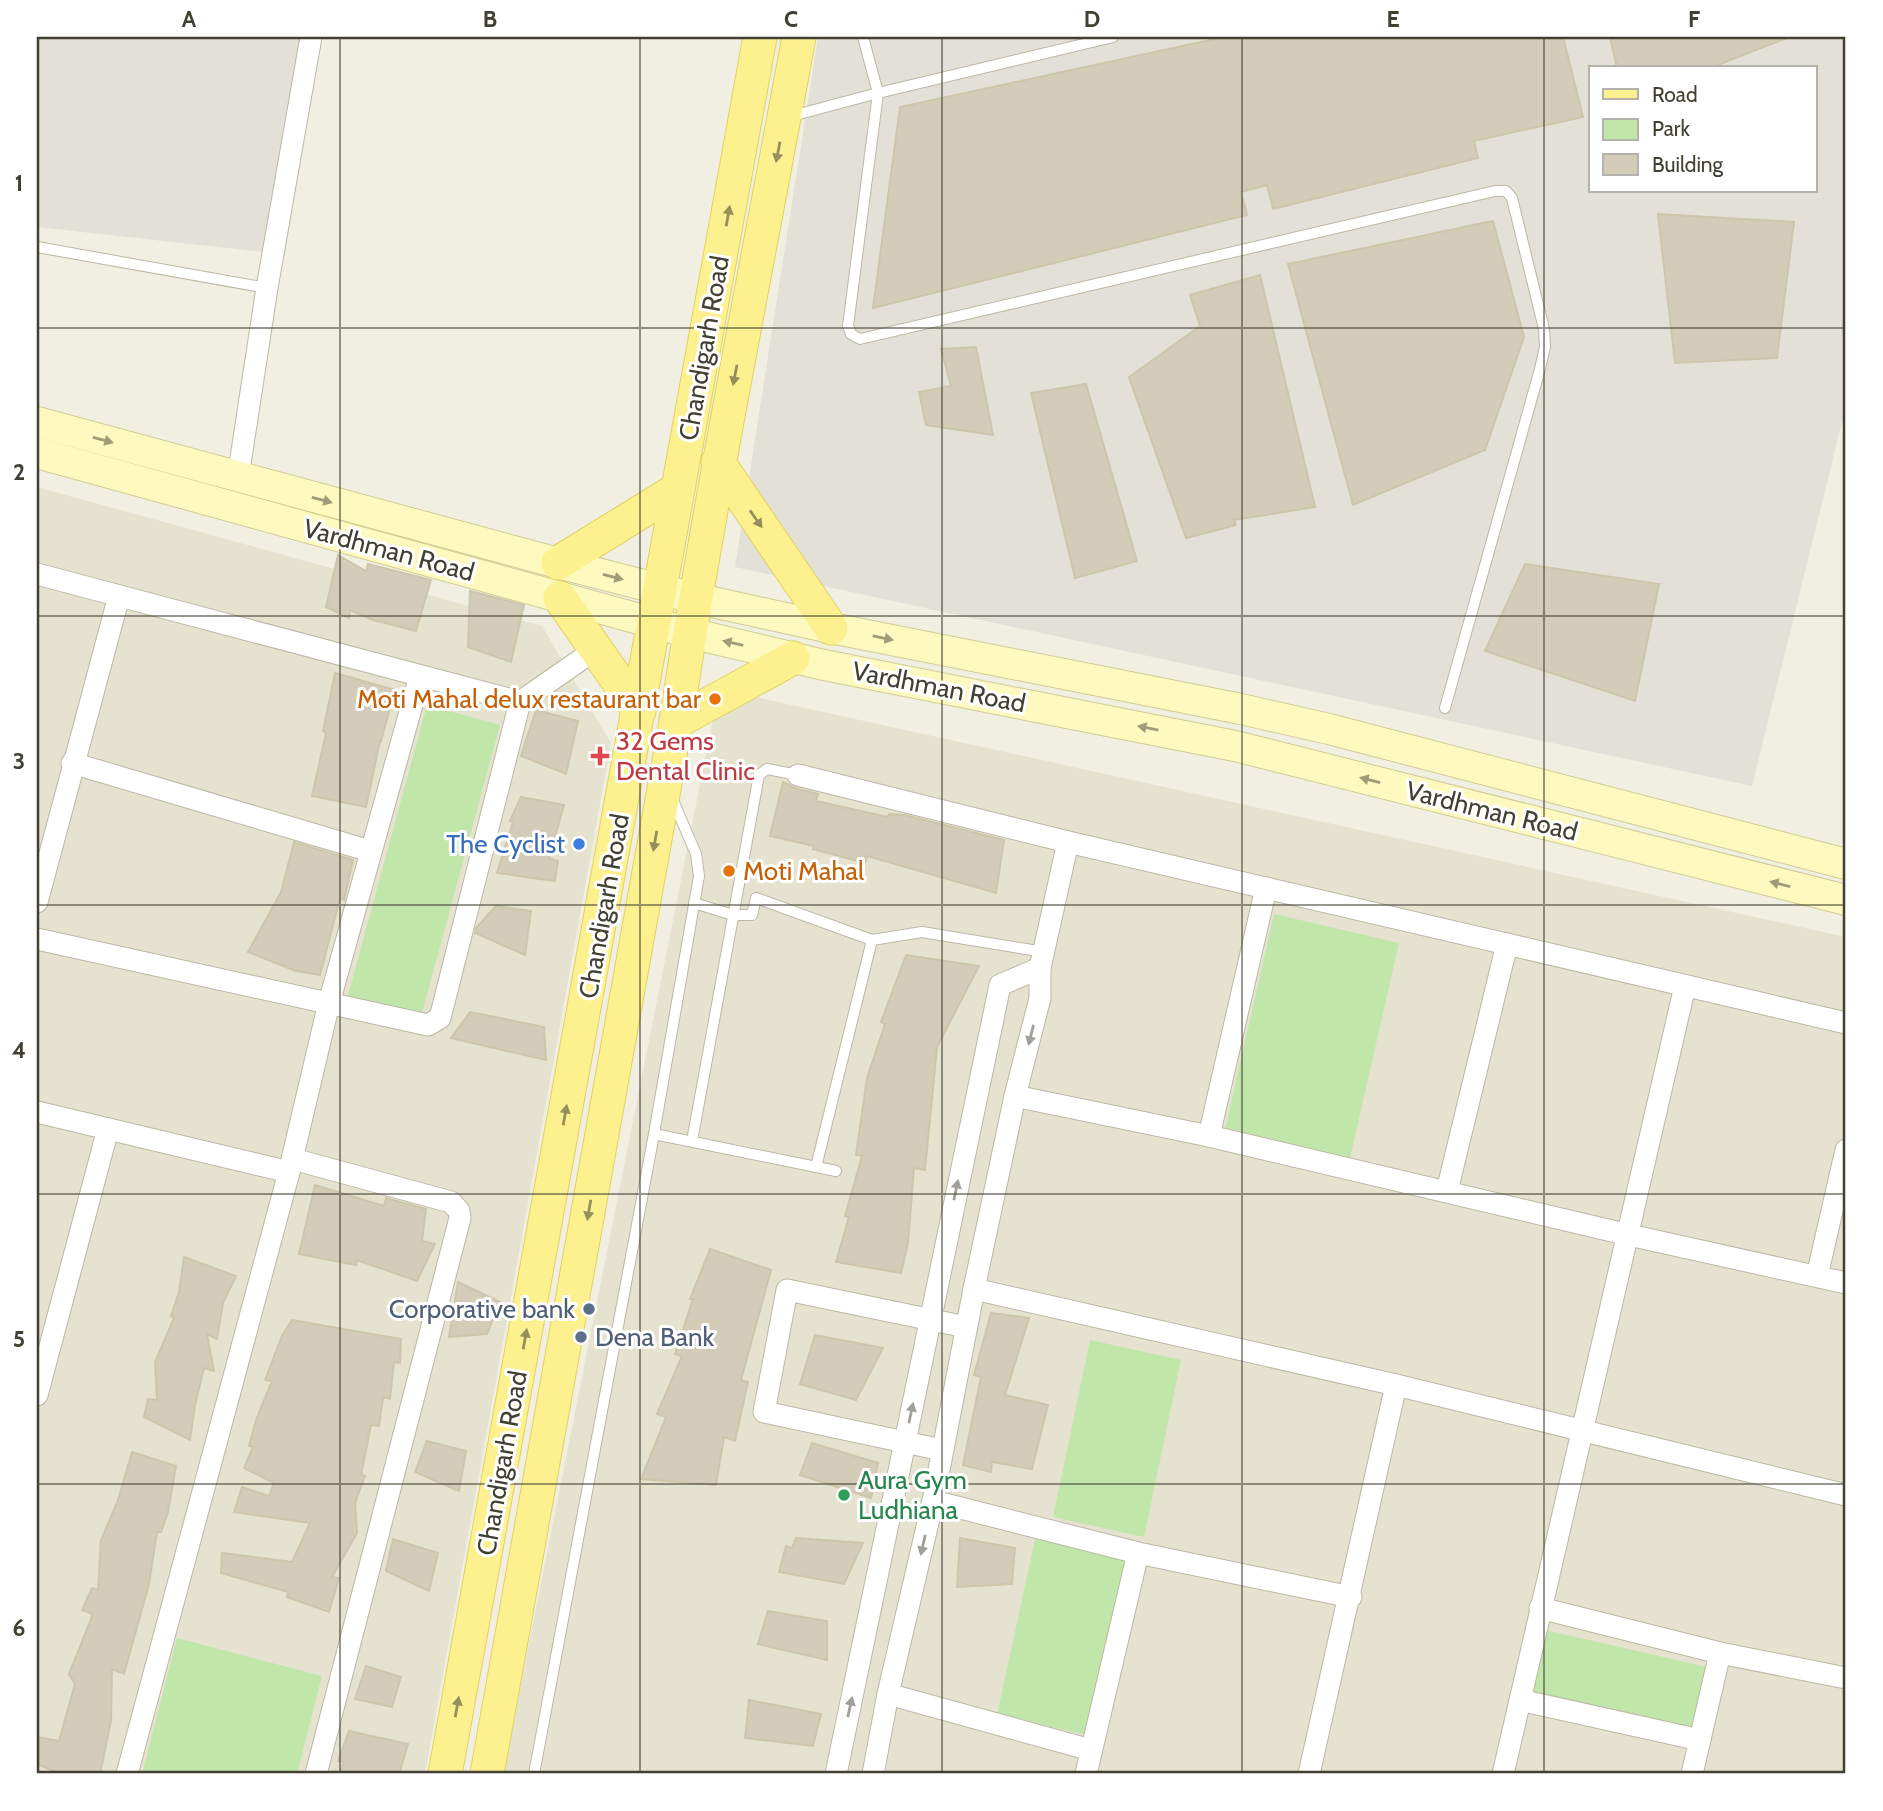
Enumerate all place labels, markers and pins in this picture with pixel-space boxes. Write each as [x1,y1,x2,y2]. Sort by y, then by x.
place label: Moti Mahal delux restaurant bar [357,683,702,715]
marker: Moti Mahal delux restaurant bar [707,691,723,707]
place label: 32 Gems Dental Clinic [616,725,755,787]
marker: 32 Gems Dental Clinic [590,746,610,766]
place label: The Cyclist [446,828,565,860]
marker: The Cyclist [571,836,587,852]
place label: Moti Mahal [743,855,864,887]
marker: Moti Mahal [721,863,737,879]
place label: Corporative bank [389,1293,575,1325]
marker: Corporative bank [581,1301,597,1317]
place label: Dena Bank [595,1321,714,1353]
marker: Dena Bank [573,1329,589,1345]
place label: Aura Gym Ludhiana [858,1464,967,1526]
marker: Aura Gym Ludhiana [836,1487,852,1503]

